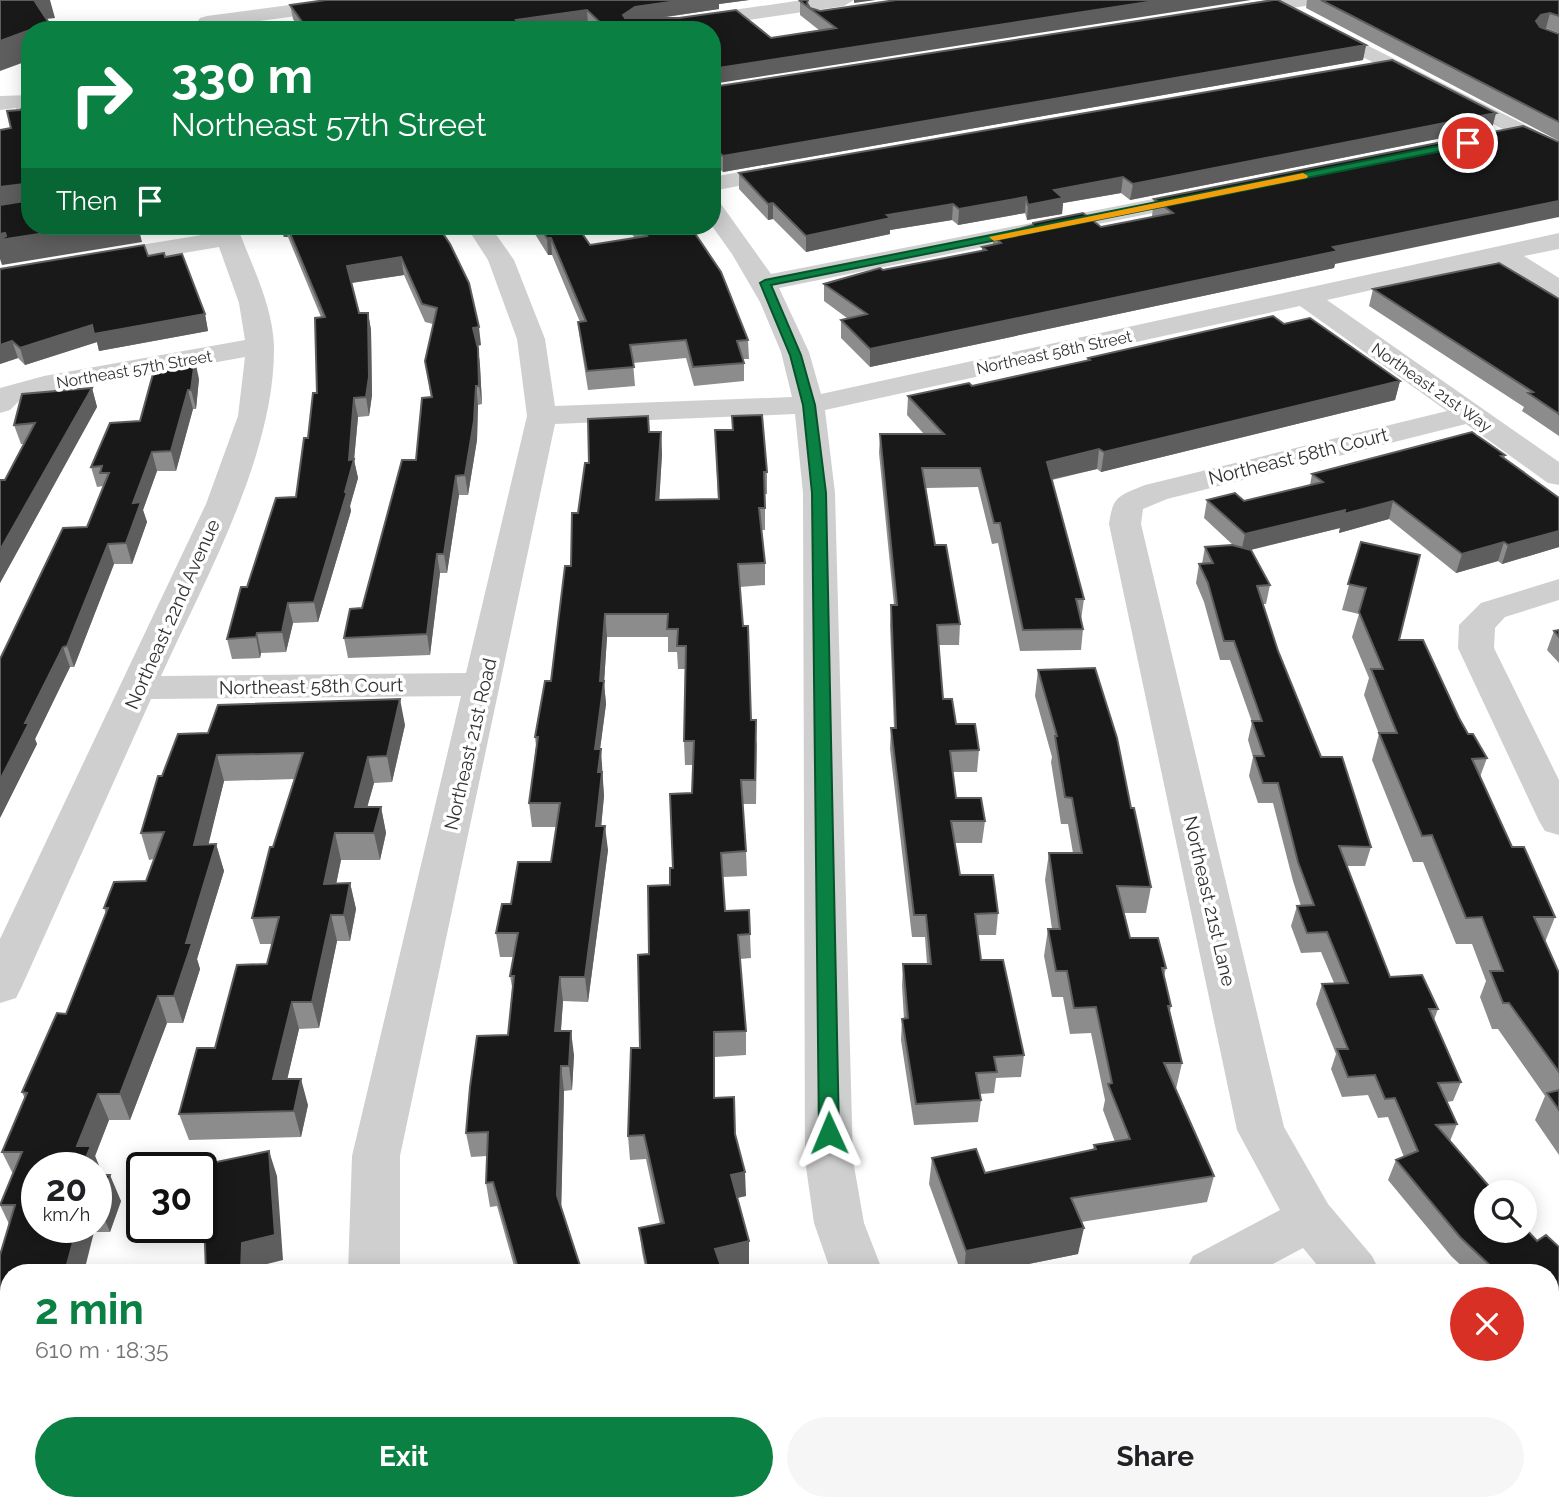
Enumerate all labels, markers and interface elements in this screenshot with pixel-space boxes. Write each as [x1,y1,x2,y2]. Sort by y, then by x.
text: 330 m [171,47,313,104]
icon: right [56,49,147,140]
text: Northeast 57th Street [171,106,486,143]
pin [1438,113,1498,173]
icon: arrive [1449,124,1487,162]
icon: arrive [131,182,169,220]
text: Then [56,186,117,216]
street label: Northeast 58th Street [975,327,1134,378]
street label: Northeast 21st Way [1368,339,1496,436]
street label: Northeast 57th Street [55,346,214,393]
street label: Northeast 58th Court [1206,423,1391,489]
street label: Northeast 22nd Avenue [120,516,224,712]
street label: Northeast 21st Road [440,656,500,832]
street label: Northeast 58th Court [219,673,404,699]
street label: Northeast 21st Lane [1180,814,1240,988]
position arrow [792,1096,866,1170]
speed limit sign: 30 [126,1152,217,1243]
text: 20 [46,1168,87,1209]
map controls [1474,1180,1537,1243]
button: search [1474,1180,1537,1243]
text: km/h [43,1204,90,1225]
text: 2 min [35,1285,144,1334]
button: close [1450,1287,1524,1361]
text: 610 m · 18:35 [35,1336,169,1363]
button: Exit [35,1417,773,1497]
button: Share [787,1417,1524,1497]

